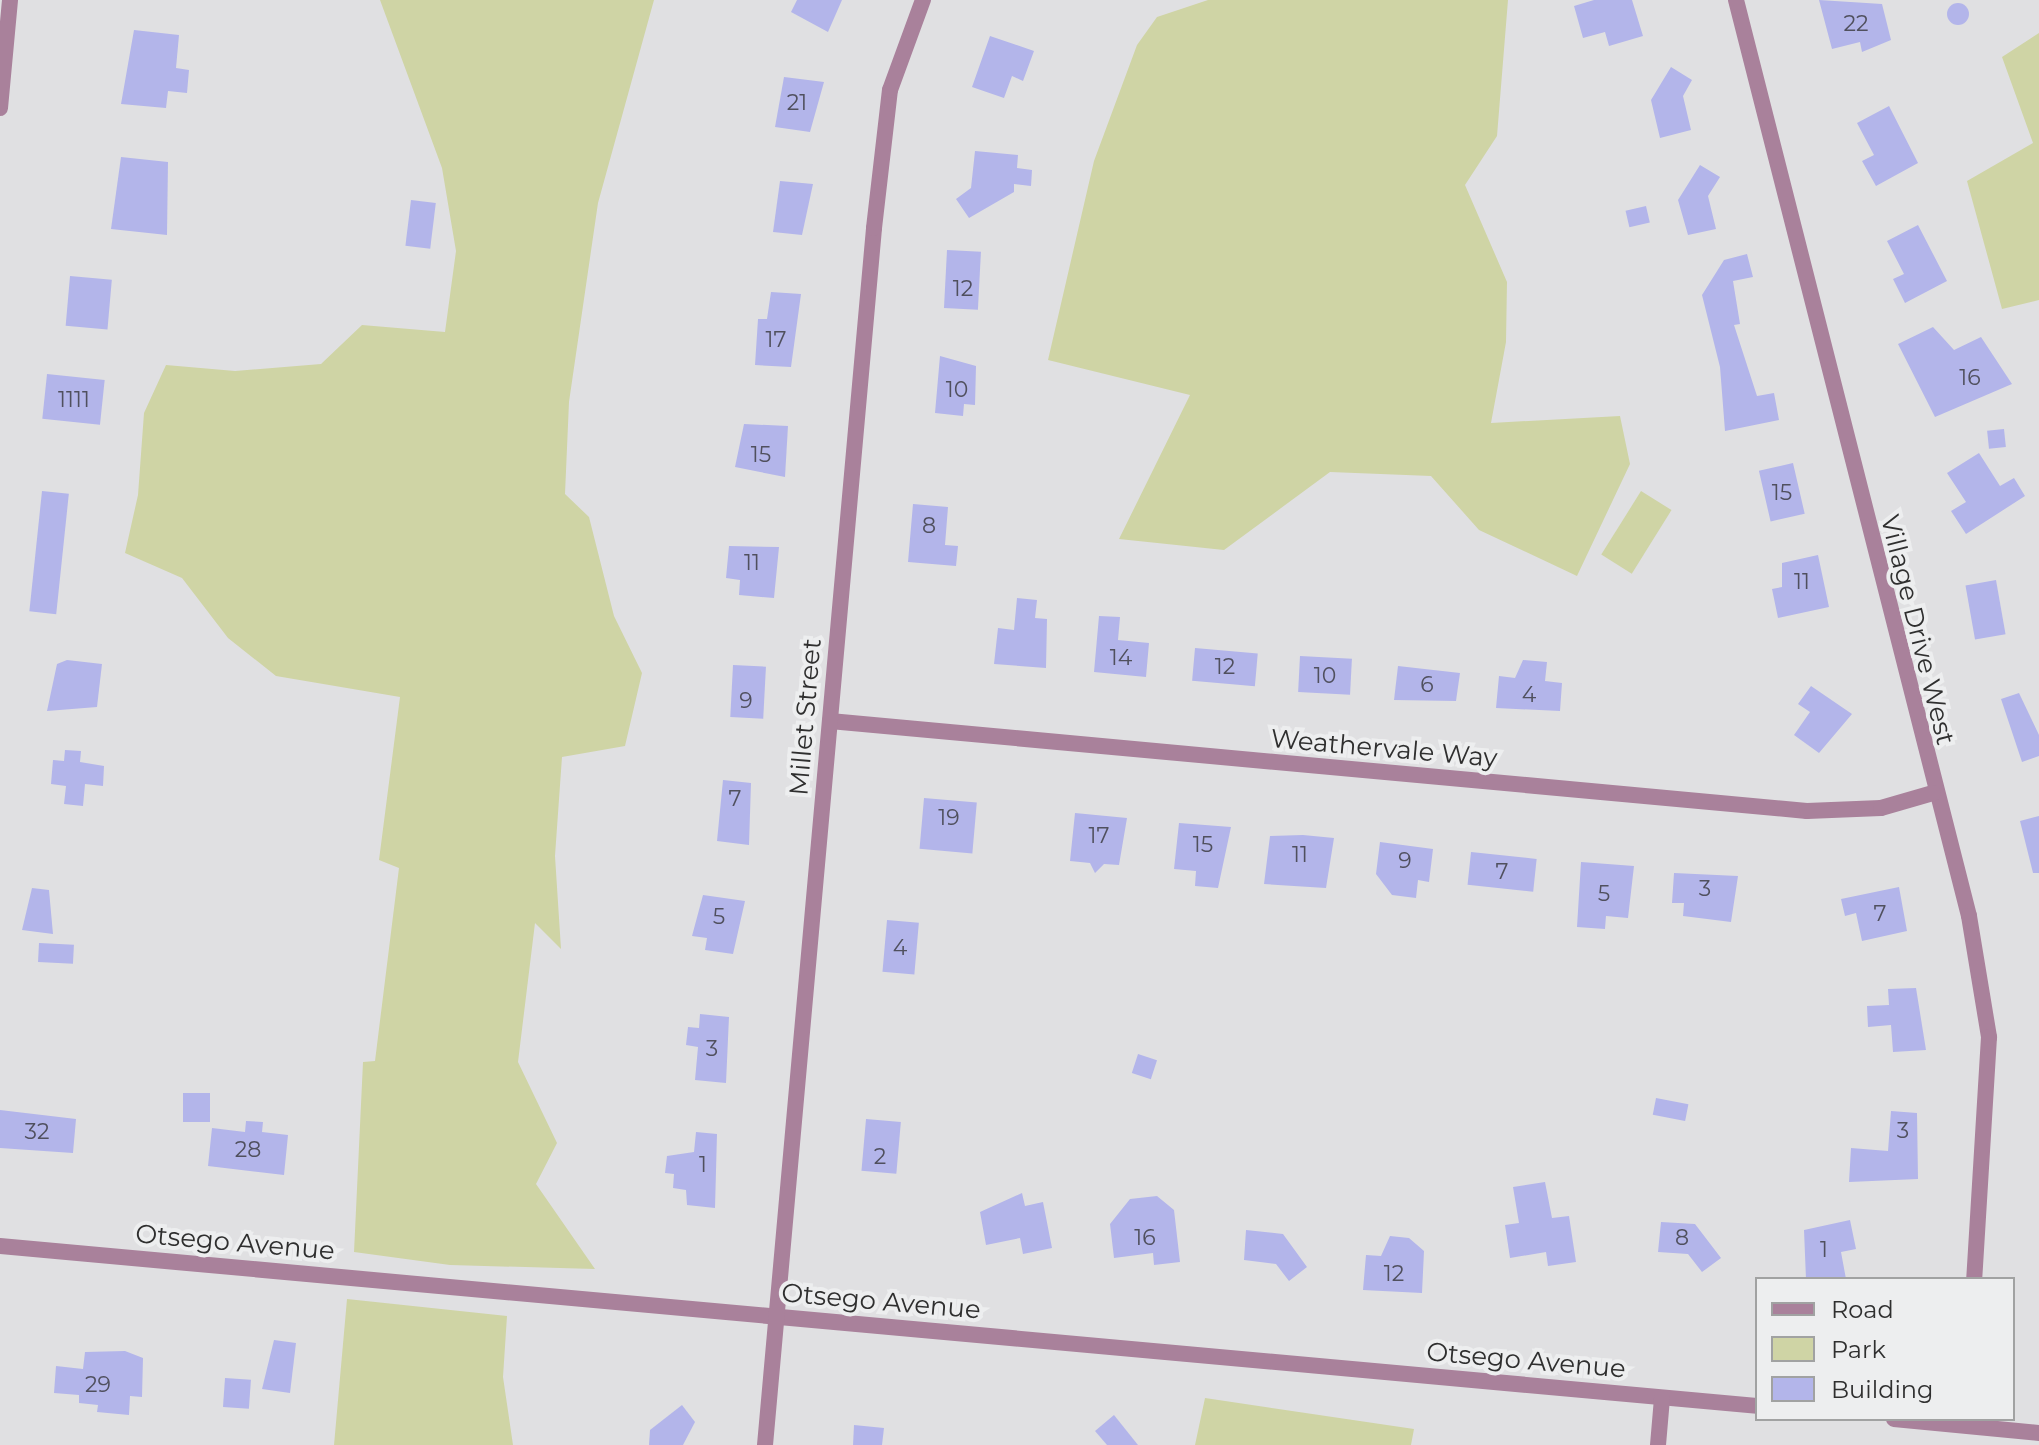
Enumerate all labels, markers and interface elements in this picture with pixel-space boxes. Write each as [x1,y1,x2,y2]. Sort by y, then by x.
house number: 22 [1844,11,1868,37]
house number: 21 [787,90,807,116]
house number: 12 [953,276,973,302]
house number: 17 [766,327,786,353]
house number: 16 [1959,365,1981,391]
house number: 10 [946,377,968,403]
house number: 1111 [58,387,90,413]
house number: 15 [751,442,771,468]
house number: 15 [1772,480,1792,506]
street label: Village Drive West [1873,512,1961,748]
house number: 8 [922,513,936,539]
house number: 11 [744,550,760,576]
house number: 11 [1794,569,1810,595]
street label: Millet Street [784,637,828,797]
house number: 14 [1110,645,1132,671]
house number: 12 [1215,654,1235,680]
house number: 10 [1314,663,1336,689]
house number: 6 [1420,672,1434,698]
house number: 4 [1522,682,1536,708]
house number: 9 [739,688,753,714]
street label: Weathervale Way [1269,724,1499,774]
house number: 7 [729,786,741,812]
house number: 19 [938,805,960,831]
house number: 17 [1089,823,1109,849]
house number: 15 [1193,832,1213,858]
house number: 11 [1292,842,1308,868]
house number: 9 [1398,848,1412,874]
house number: 7 [1496,859,1508,885]
house number: 3 [1699,876,1711,902]
house number: 5 [1598,881,1610,907]
house number: 7 [1874,901,1886,927]
house number: 5 [713,904,725,930]
house number: 4 [893,935,907,961]
house number: 3 [706,1036,718,1062]
house number: 3 [1897,1118,1909,1144]
house number: 32 [25,1119,49,1145]
house number: 28 [235,1137,261,1163]
house number: 2 [874,1144,886,1170]
house number: 1 [699,1152,707,1178]
street label: Otsego Avenue [134,1219,336,1267]
house number: 16 [1134,1225,1156,1251]
house number: 8 [1675,1225,1689,1251]
house number: 1 [1820,1237,1828,1263]
house number: 12 [1384,1261,1404,1287]
legend [1755,1277,2015,1421]
street label: Otsego Avenue [780,1278,982,1326]
text: Road [1831,1295,1894,1324]
text: Park [1831,1335,1886,1364]
street label: Otsego Avenue [1425,1337,1627,1385]
house number: 29 [85,1372,111,1398]
text: Building [1831,1375,1934,1404]

